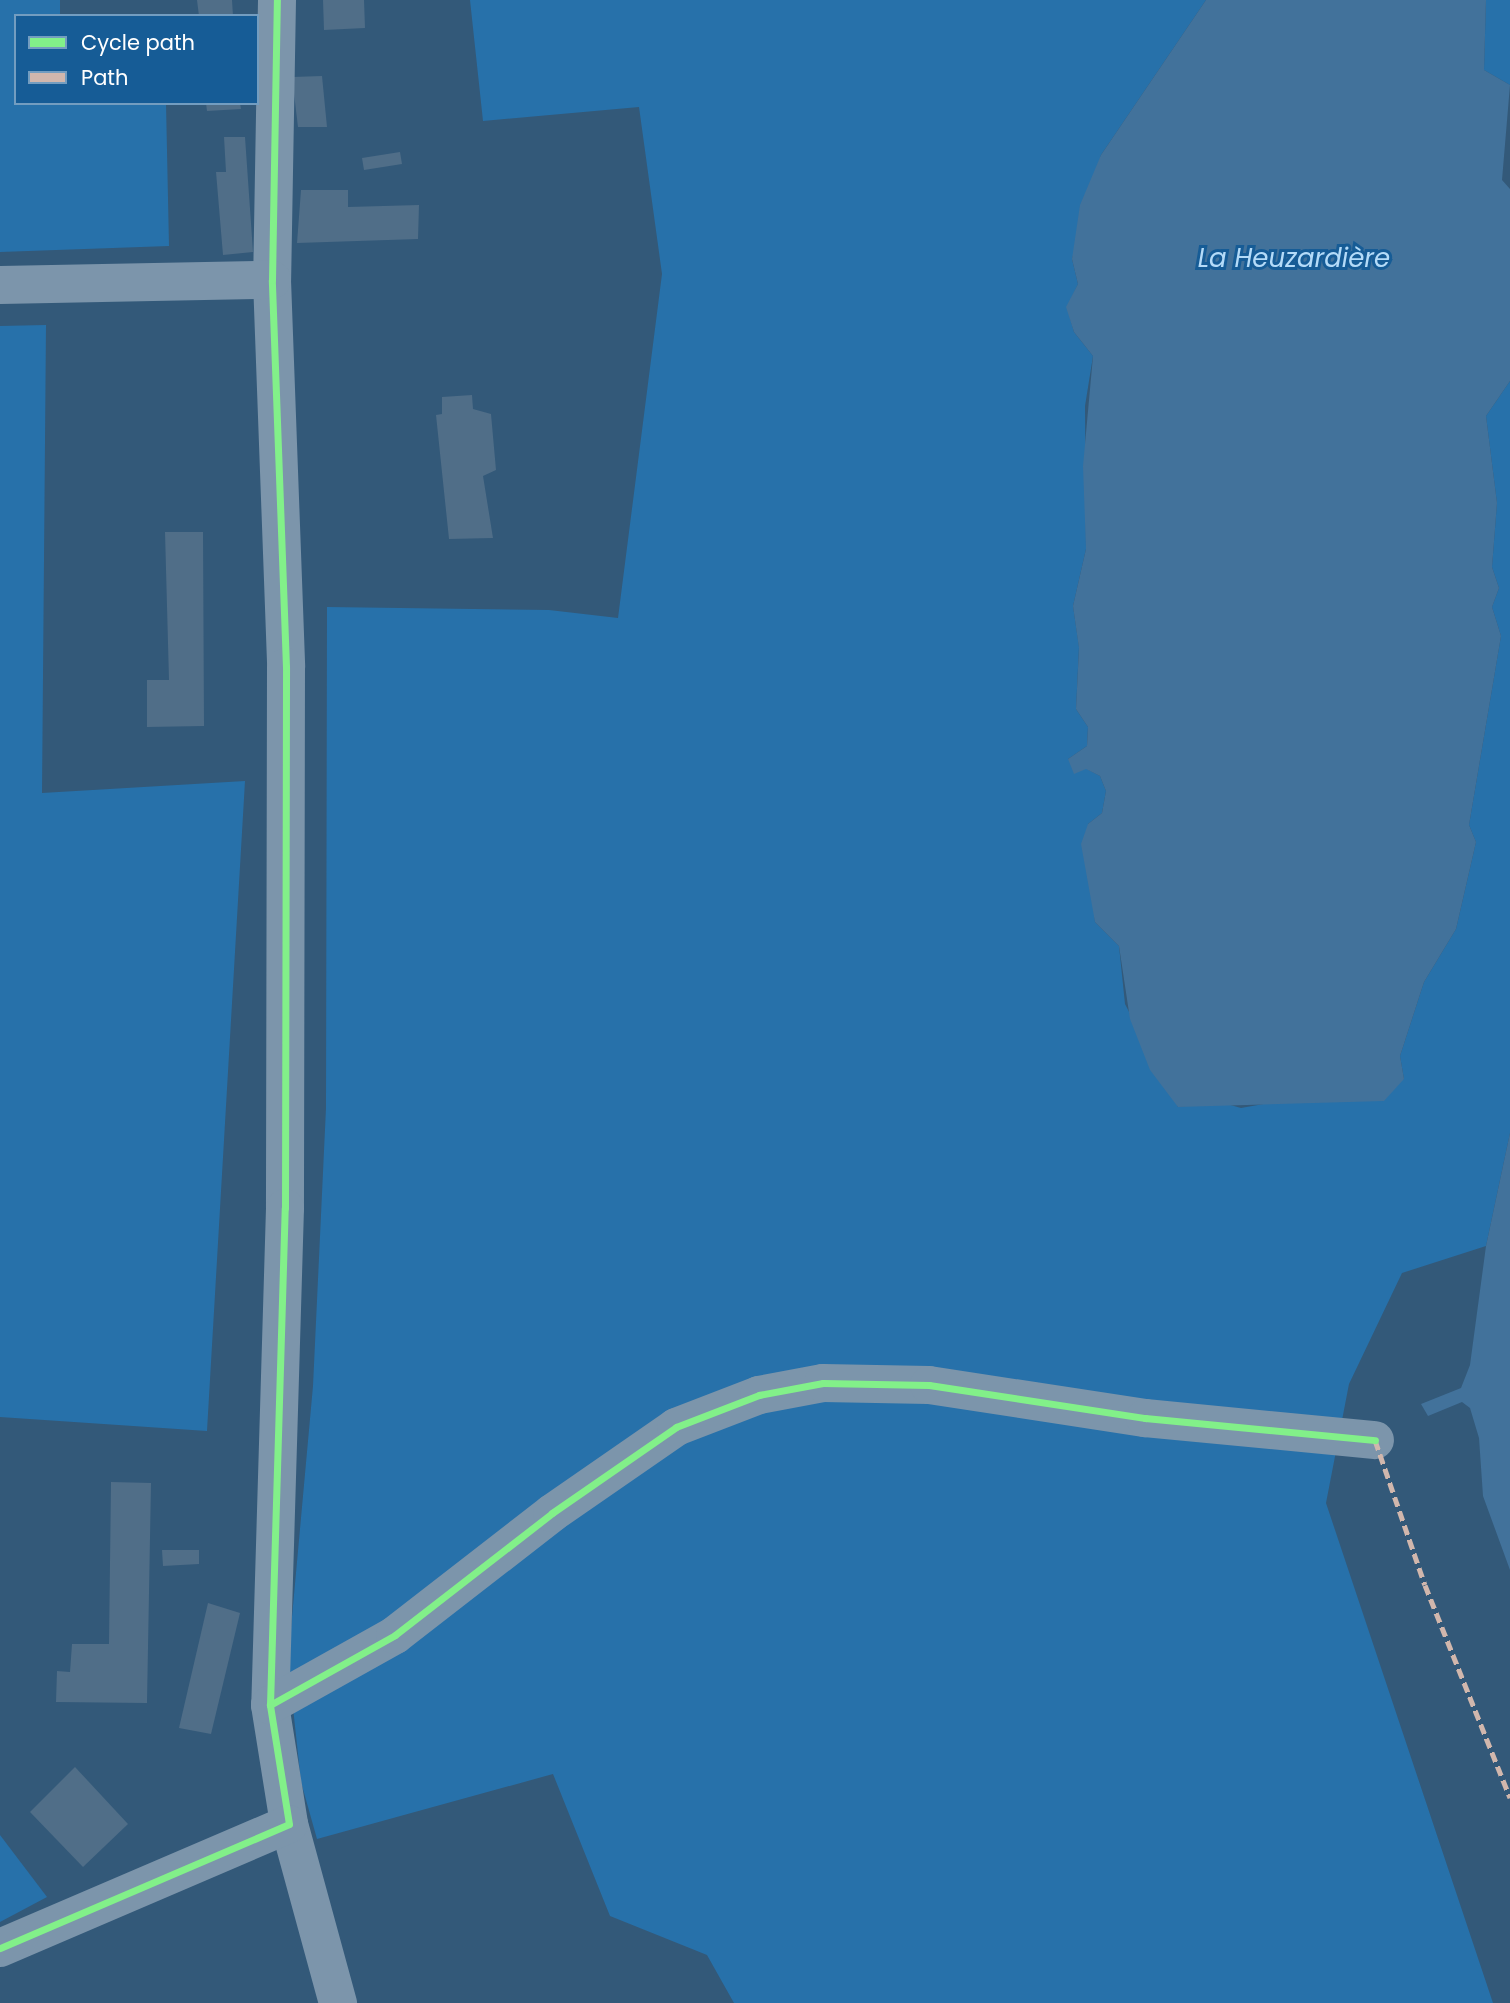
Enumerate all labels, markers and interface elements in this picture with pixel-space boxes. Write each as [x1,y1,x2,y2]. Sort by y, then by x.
legend [14,14,259,105]
text: Cycle path [81,28,195,57]
text: Path [81,63,128,92]
water label: La Heuzardière [1198,243,1390,275]

